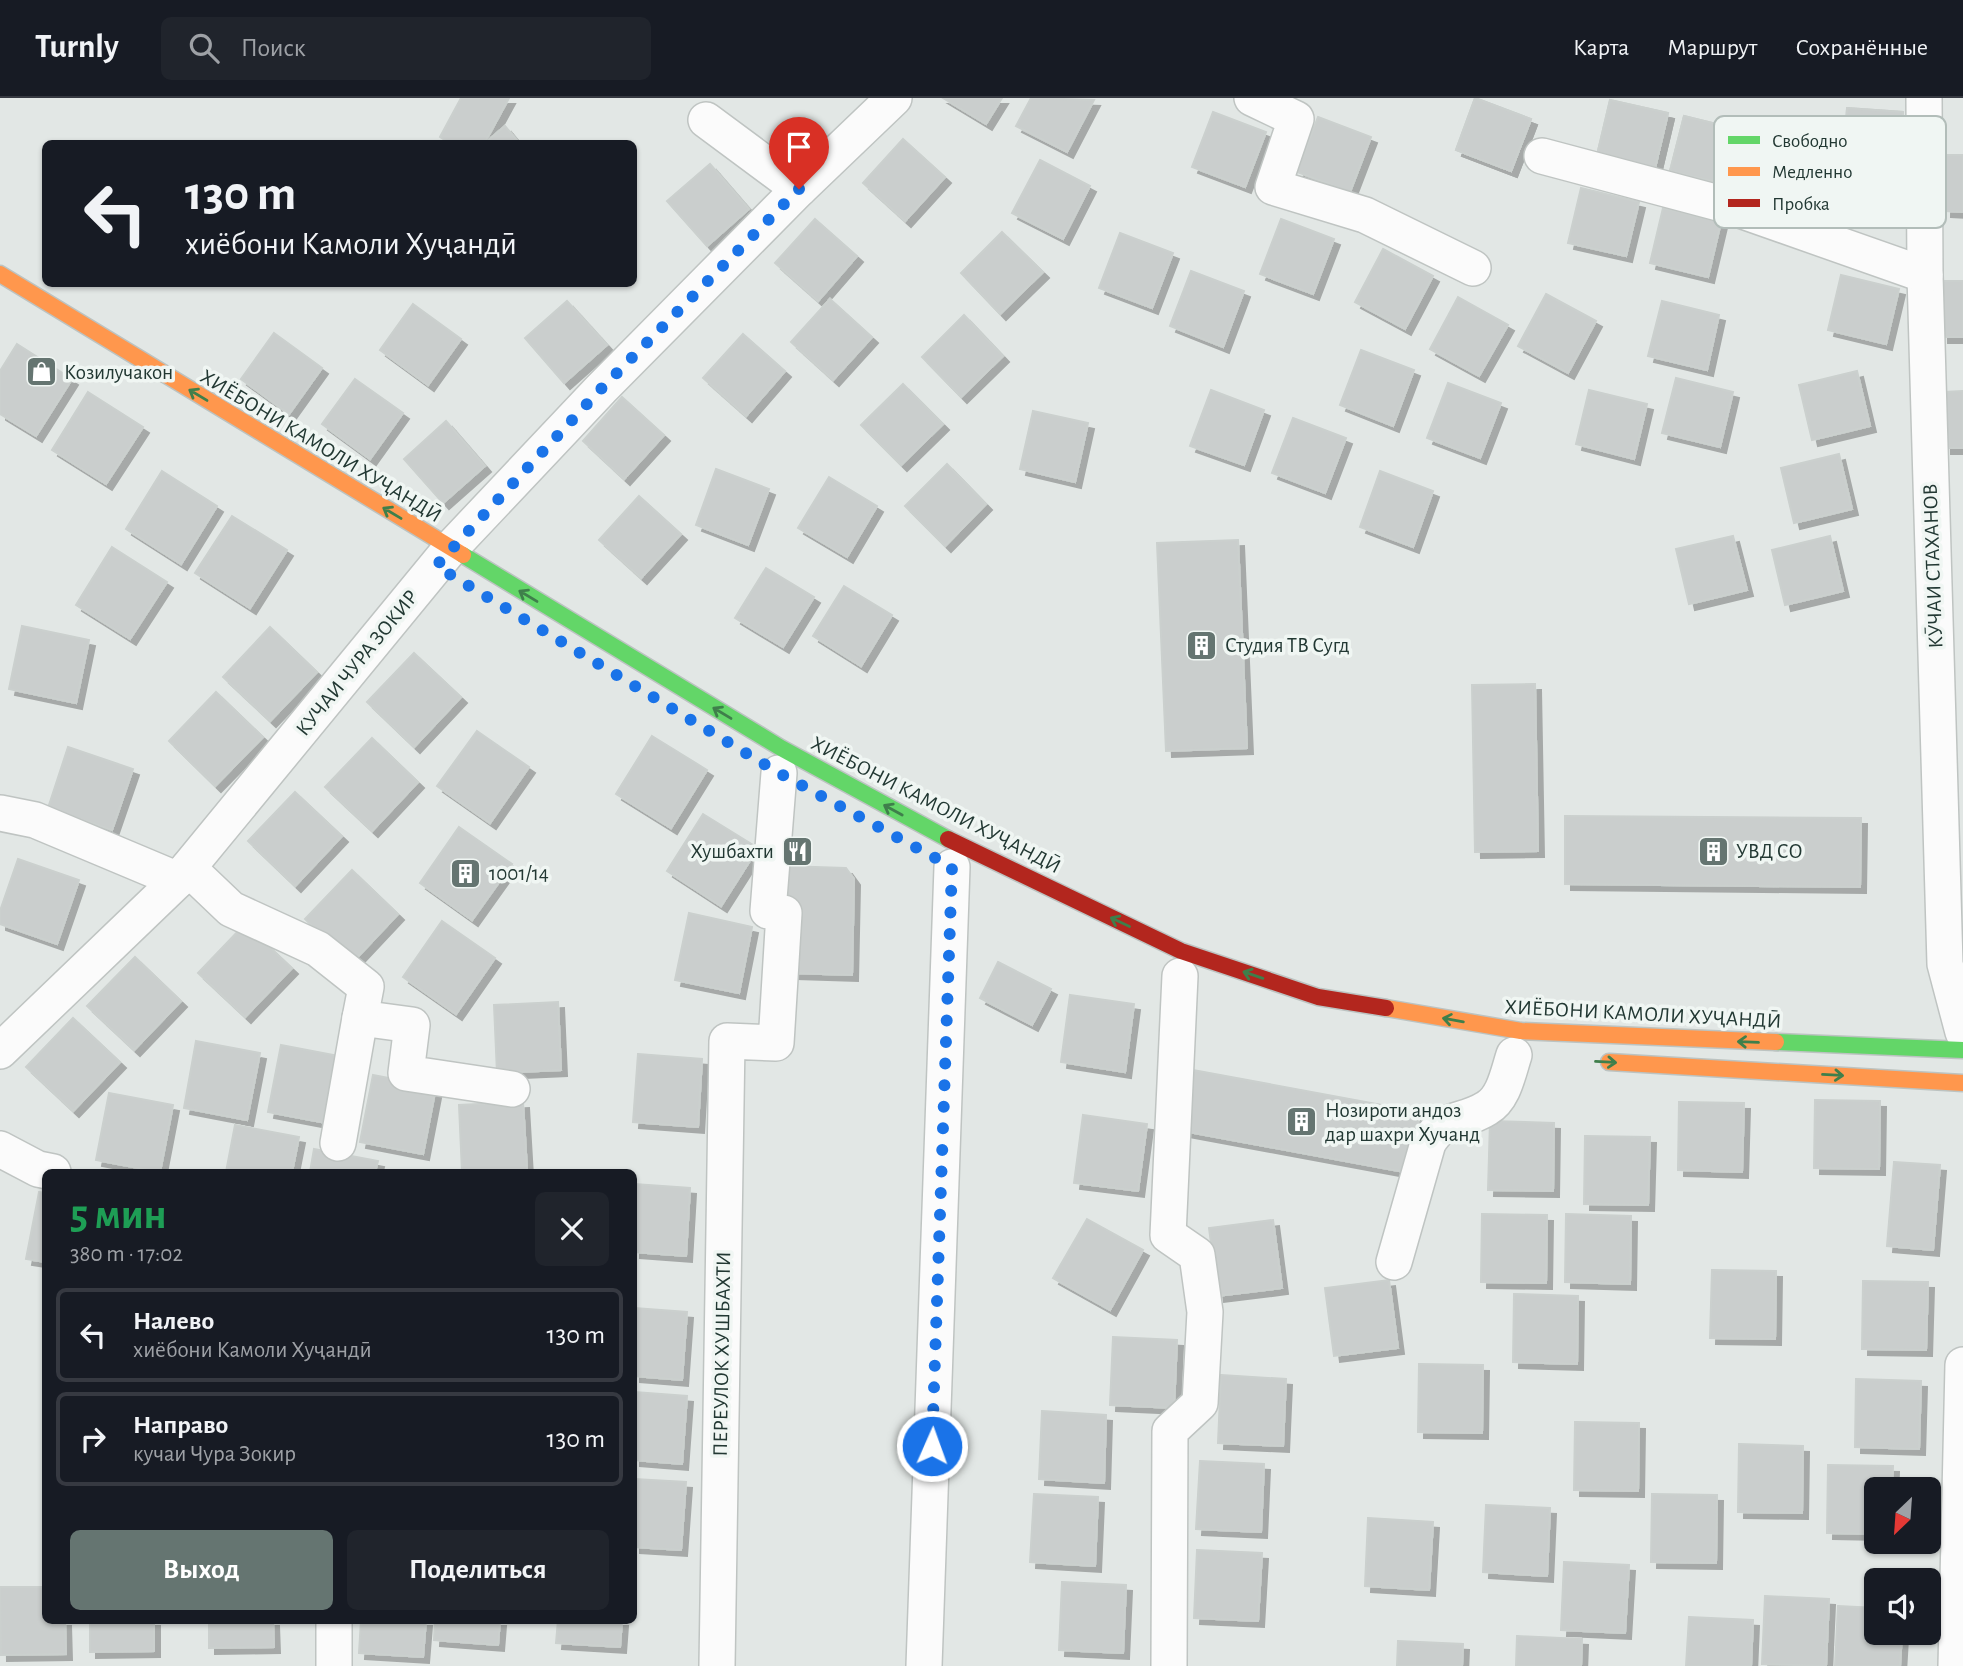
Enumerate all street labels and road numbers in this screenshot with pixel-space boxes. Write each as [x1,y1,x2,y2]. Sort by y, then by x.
street label: ХИЁБОНИ КАМОЛИ ХУҶАНДӢ [197,365,446,526]
street label: КӮЧАИ СТАХАНОВ [1919,483,1946,649]
street label: КУЧАИ ЧУРА ЗОКИР [292,586,422,740]
street label: ХИЁБОНИ КАМОЛИ ХУҶАНДӢ [808,732,1065,877]
street label: ХИЁБОНИ КАМОЛИ ХУҶАНДӢ [1504,995,1782,1032]
street label: ПЕРЕУЛОК ХУШБАХТИ [710,1251,734,1457]

